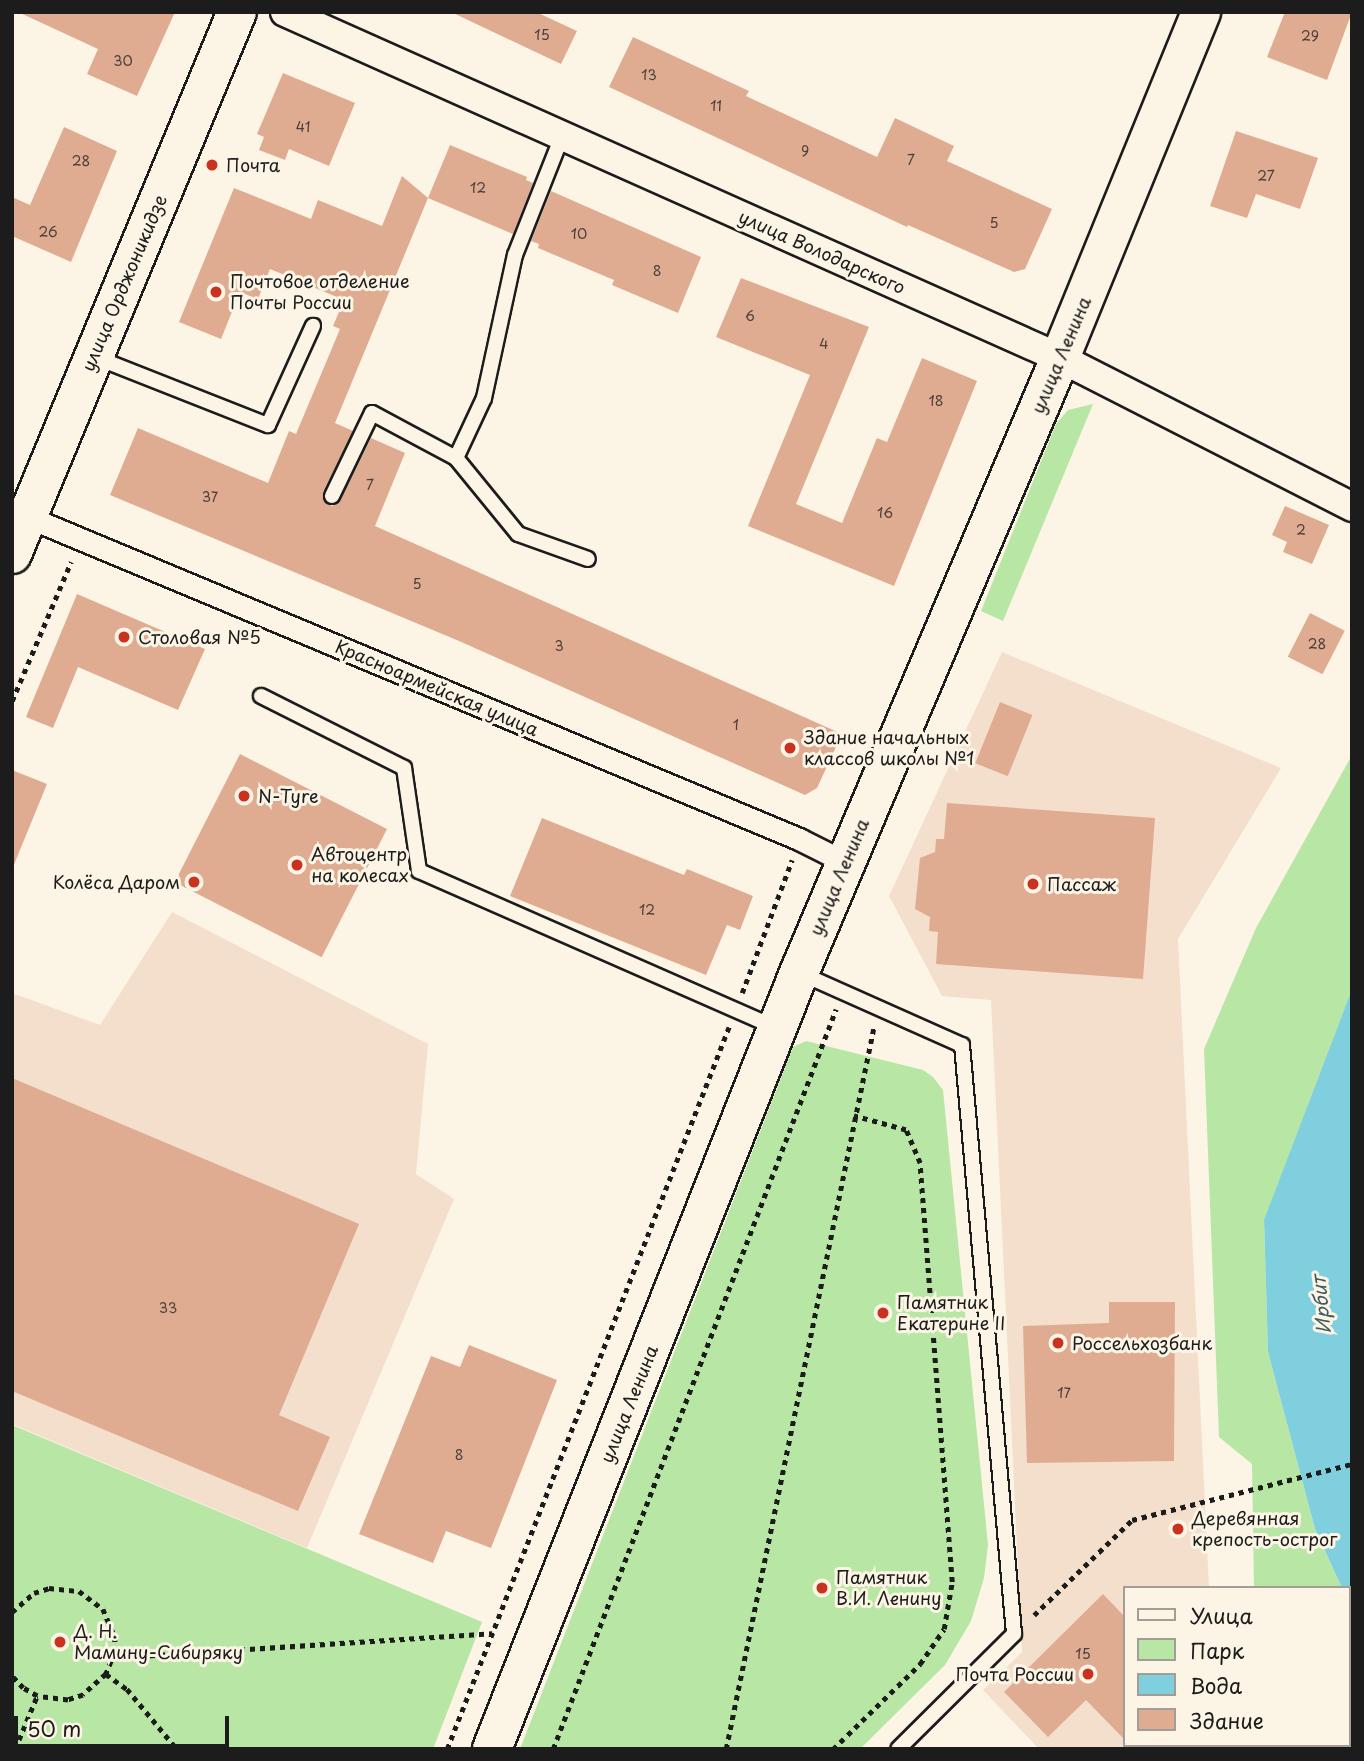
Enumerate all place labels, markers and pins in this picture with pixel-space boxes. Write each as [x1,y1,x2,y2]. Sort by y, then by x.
place label: Почта [226,154,280,176]
marker: Почта [204,157,220,173]
place label: Почтовое отделение Почты России [230,271,410,314]
marker: Почтовое отделение Почты России [208,284,224,300]
place label: Столовая №5 [138,626,260,648]
marker: Столовая №5 [116,629,132,645]
place label: Здание начальных классов школы №1 [804,727,976,770]
marker: Здание начальных классов школы №1 [782,740,798,756]
place label: N-Tyre [258,785,319,807]
marker: N-Tyre [236,788,252,804]
place label: Автоцентр на колесах [311,844,409,886]
marker: Автоцентр на колесах [289,857,305,873]
place label: Колёса Даром [52,871,180,893]
place label: Пассаж [1047,873,1116,895]
marker: Колёса Даром [186,874,202,890]
marker: Пассаж [1025,876,1041,892]
place label: Памятник Екатерине II [897,1292,1007,1334]
marker: Памятник Екатерине II [875,1305,891,1321]
place label: Россельхозбанк [1072,1332,1212,1354]
marker: Россельхозбанк [1050,1335,1066,1351]
place label: Деревянная крепость-острог [1192,1508,1337,1550]
marker: Деревянная крепость-острог [1170,1521,1186,1537]
place label: Памятник В.И. Ленину [836,1567,942,1610]
marker: Памятник В.И. Ленину [814,1580,830,1596]
place label: Д. Н. Мамину-Сибиряку [74,1621,243,1664]
marker: Д. Н. Мамину-Сибиряку [52,1634,68,1650]
place label: Почта России [954,1663,1074,1685]
marker: Почта России [1080,1666,1096,1682]

